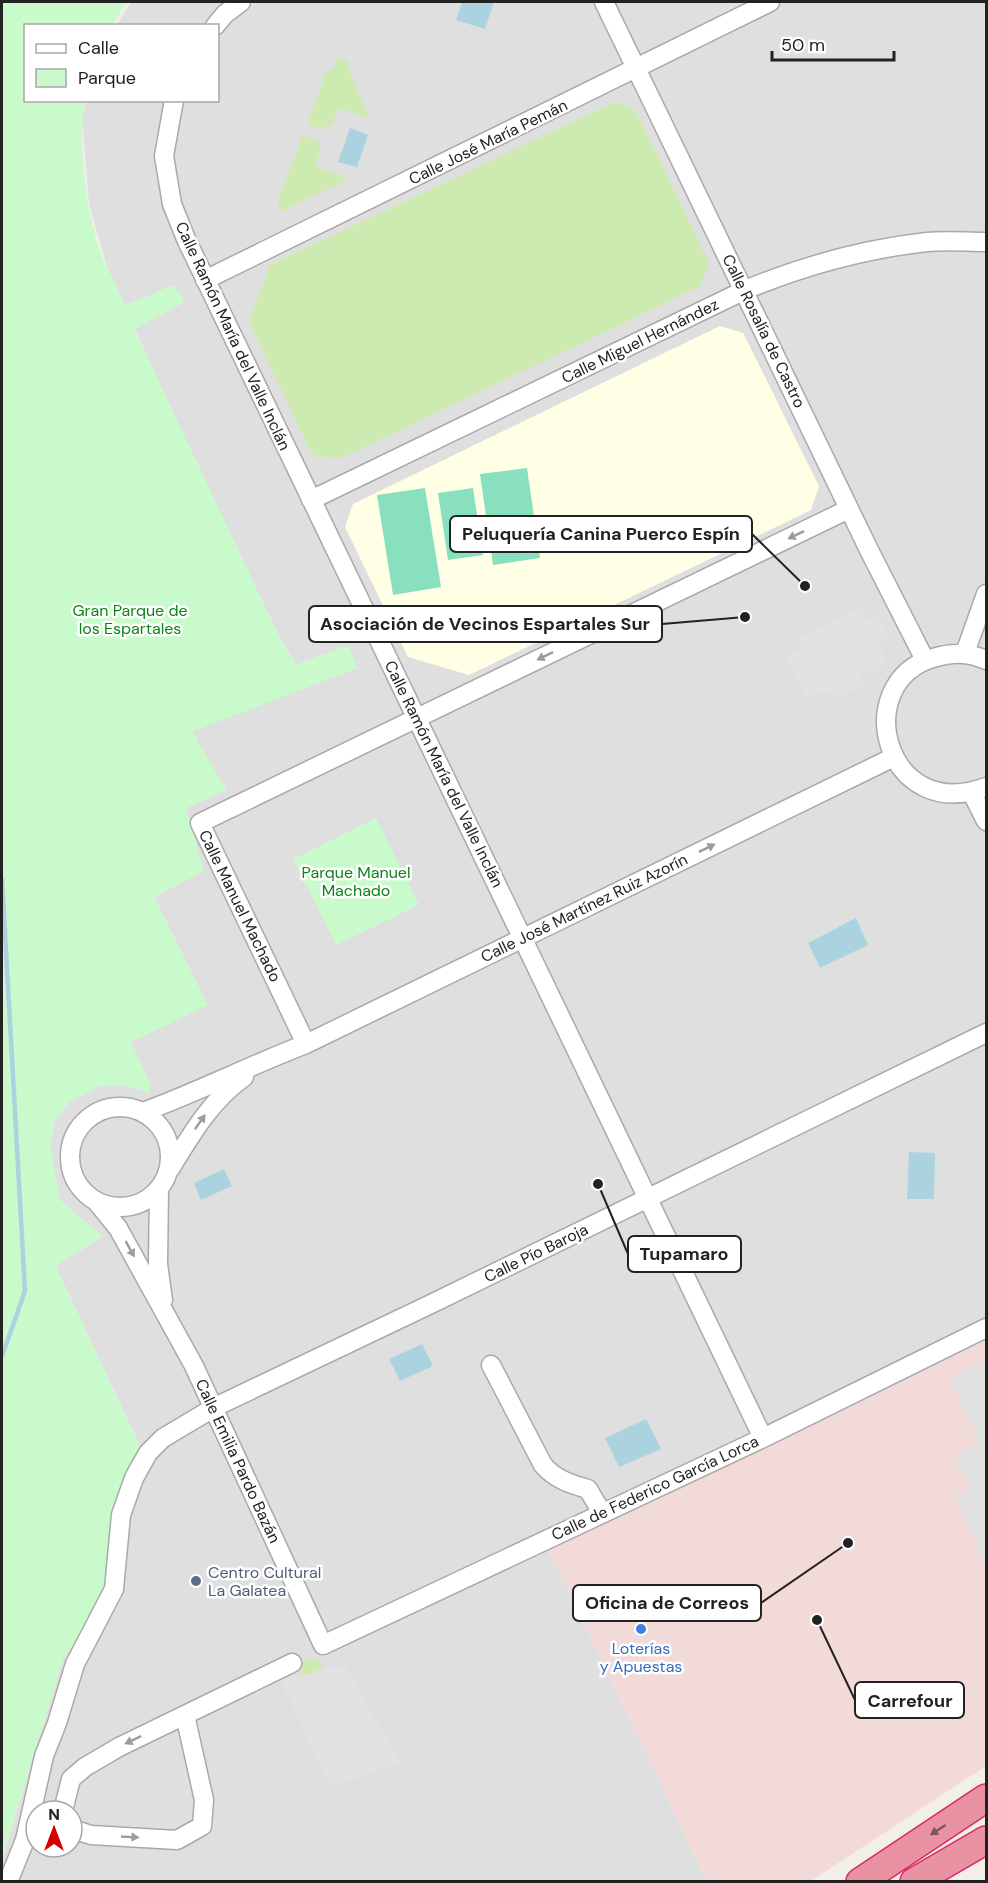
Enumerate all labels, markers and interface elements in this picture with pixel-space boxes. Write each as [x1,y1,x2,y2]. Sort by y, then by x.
legend [24,24,219,102]
scale bar [772,24,894,62]
text: 50 m [781,33,825,57]
text: Calle [78,36,119,60]
text: Parque [78,66,136,90]
street label: Calle José María Pemán [405,94,571,190]
street label: Calle Ramón María del Valle Inclán [171,218,295,454]
street label: Calle Rosalía de Castro [718,251,810,411]
street label: Calle Miguel Hernández [558,294,722,388]
callout: Peluquería Canina Puerco Espín [450,516,752,552]
text: Peluquería Canina Puerco Espín [462,522,740,546]
one-way arrow [788,531,805,540]
park label: Gran Parque de los Espartales [72,600,188,639]
callout: Asociación de Vecinos Espartales Sur [309,606,662,642]
text: Asociación de Vecinos Espartales Sur [320,612,650,636]
one-way arrow [536,651,553,660]
street label: Calle Ramón María del Valle Inclán [380,657,508,891]
street label: Calle Manuel Machado [194,826,286,986]
one-way arrow [699,844,716,853]
street label: Calle José Martínez Ruiz Azorín [477,849,691,967]
park label: Parque Manuel Machado [302,862,410,901]
one-way arrow [194,1115,206,1131]
street label: Calle Pío Baroja [480,1219,592,1287]
callout: Tupamaro [628,1236,741,1272]
one-way arrow [125,1241,135,1258]
text: Tupamaro [640,1242,728,1266]
street label: Calle Emilia Pardo Bazán [191,1376,285,1546]
street label: Calle de Federico García Lorca [548,1431,762,1545]
place label: Centro Cultural La Galatea [208,1562,321,1601]
marker: Centro Cultural La Galatea [189,1574,203,1588]
callout: Oficina de Correos [573,1585,761,1621]
text: Oficina de Correos [585,1591,749,1615]
marker: Loterías y Apuestas [634,1622,648,1636]
place label: Loterías y Apuestas [600,1638,682,1677]
callout: Carrefour [855,1682,964,1718]
text: Carrefour [868,1689,953,1713]
one-way arrow [124,1736,141,1745]
north arrow [24,1799,84,1859]
text: N [48,1804,60,1825]
one-way arrow [930,1824,946,1836]
one-way arrow [120,1832,139,1842]

